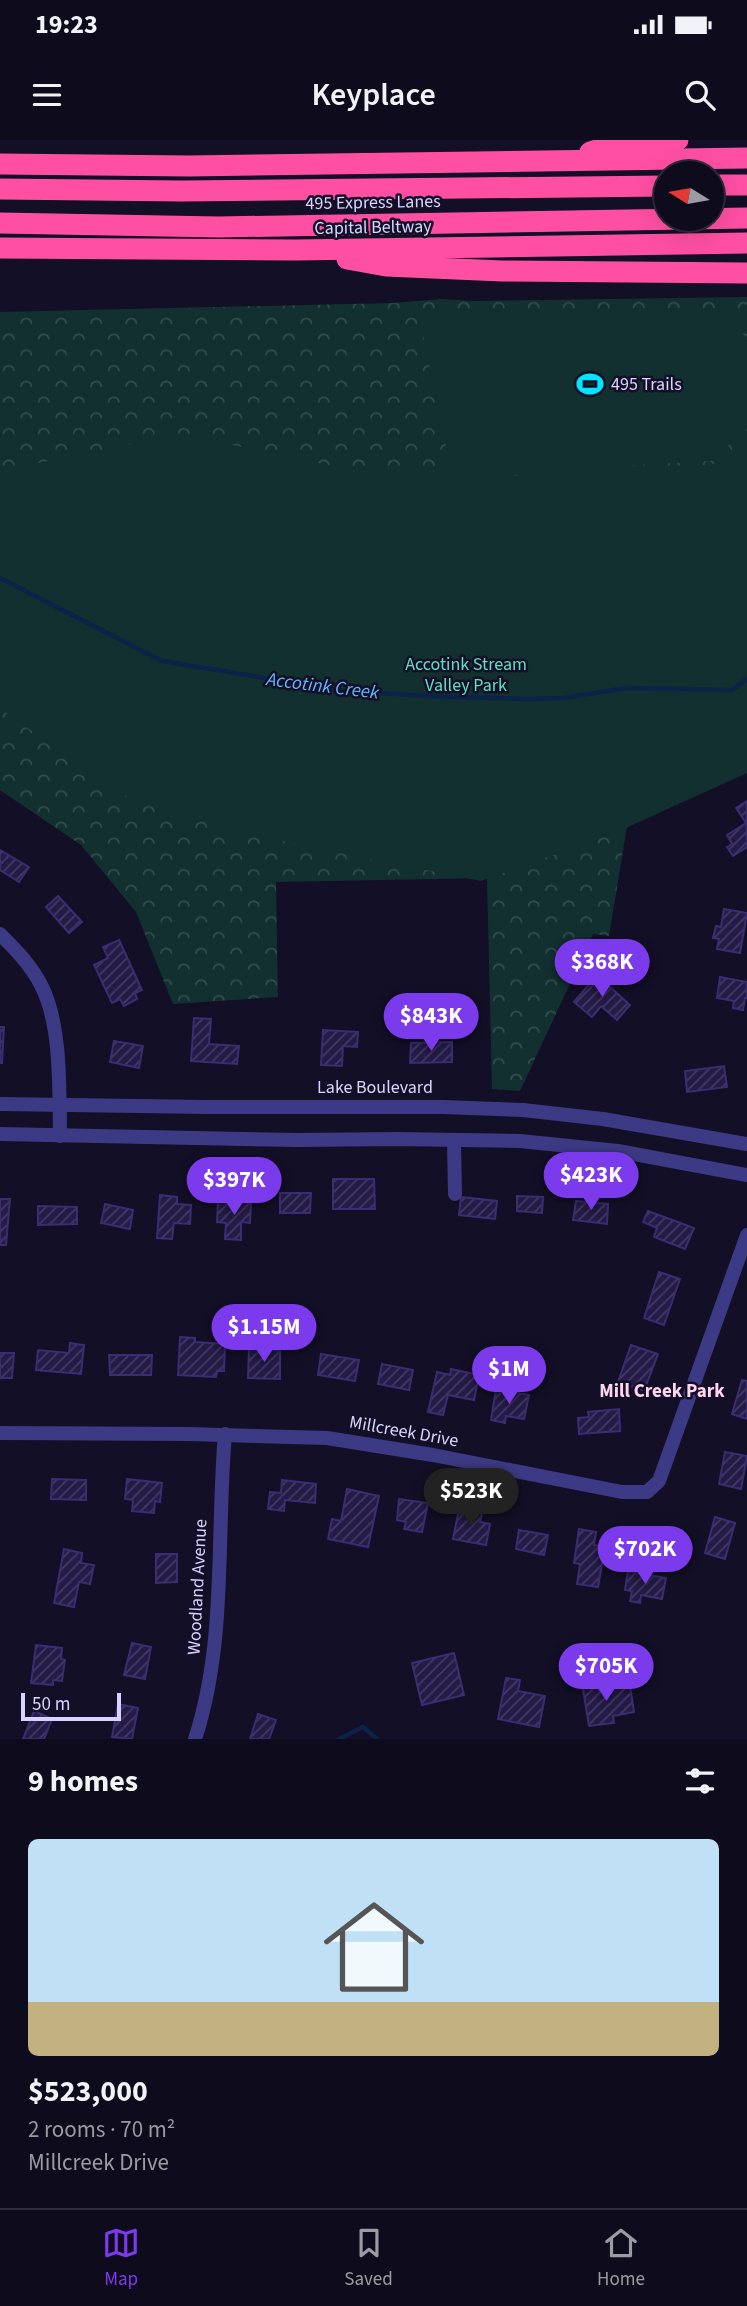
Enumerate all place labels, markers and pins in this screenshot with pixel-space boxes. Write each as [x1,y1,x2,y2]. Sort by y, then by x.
sports icon: 495 Trails [575,369,605,399]
place label: 495 Trails [611,372,682,397]
pin: $368K [553,940,651,999]
pin: $843K [382,993,480,1053]
pin: $423K [542,1152,640,1212]
pin: $397K [185,1158,283,1217]
pin: $1.15M [207,1304,321,1364]
pin: $1M [475,1346,543,1406]
pin: $523K [422,1468,520,1528]
pin: $702K [596,1526,694,1586]
pin: $705K [557,1644,655,1703]

